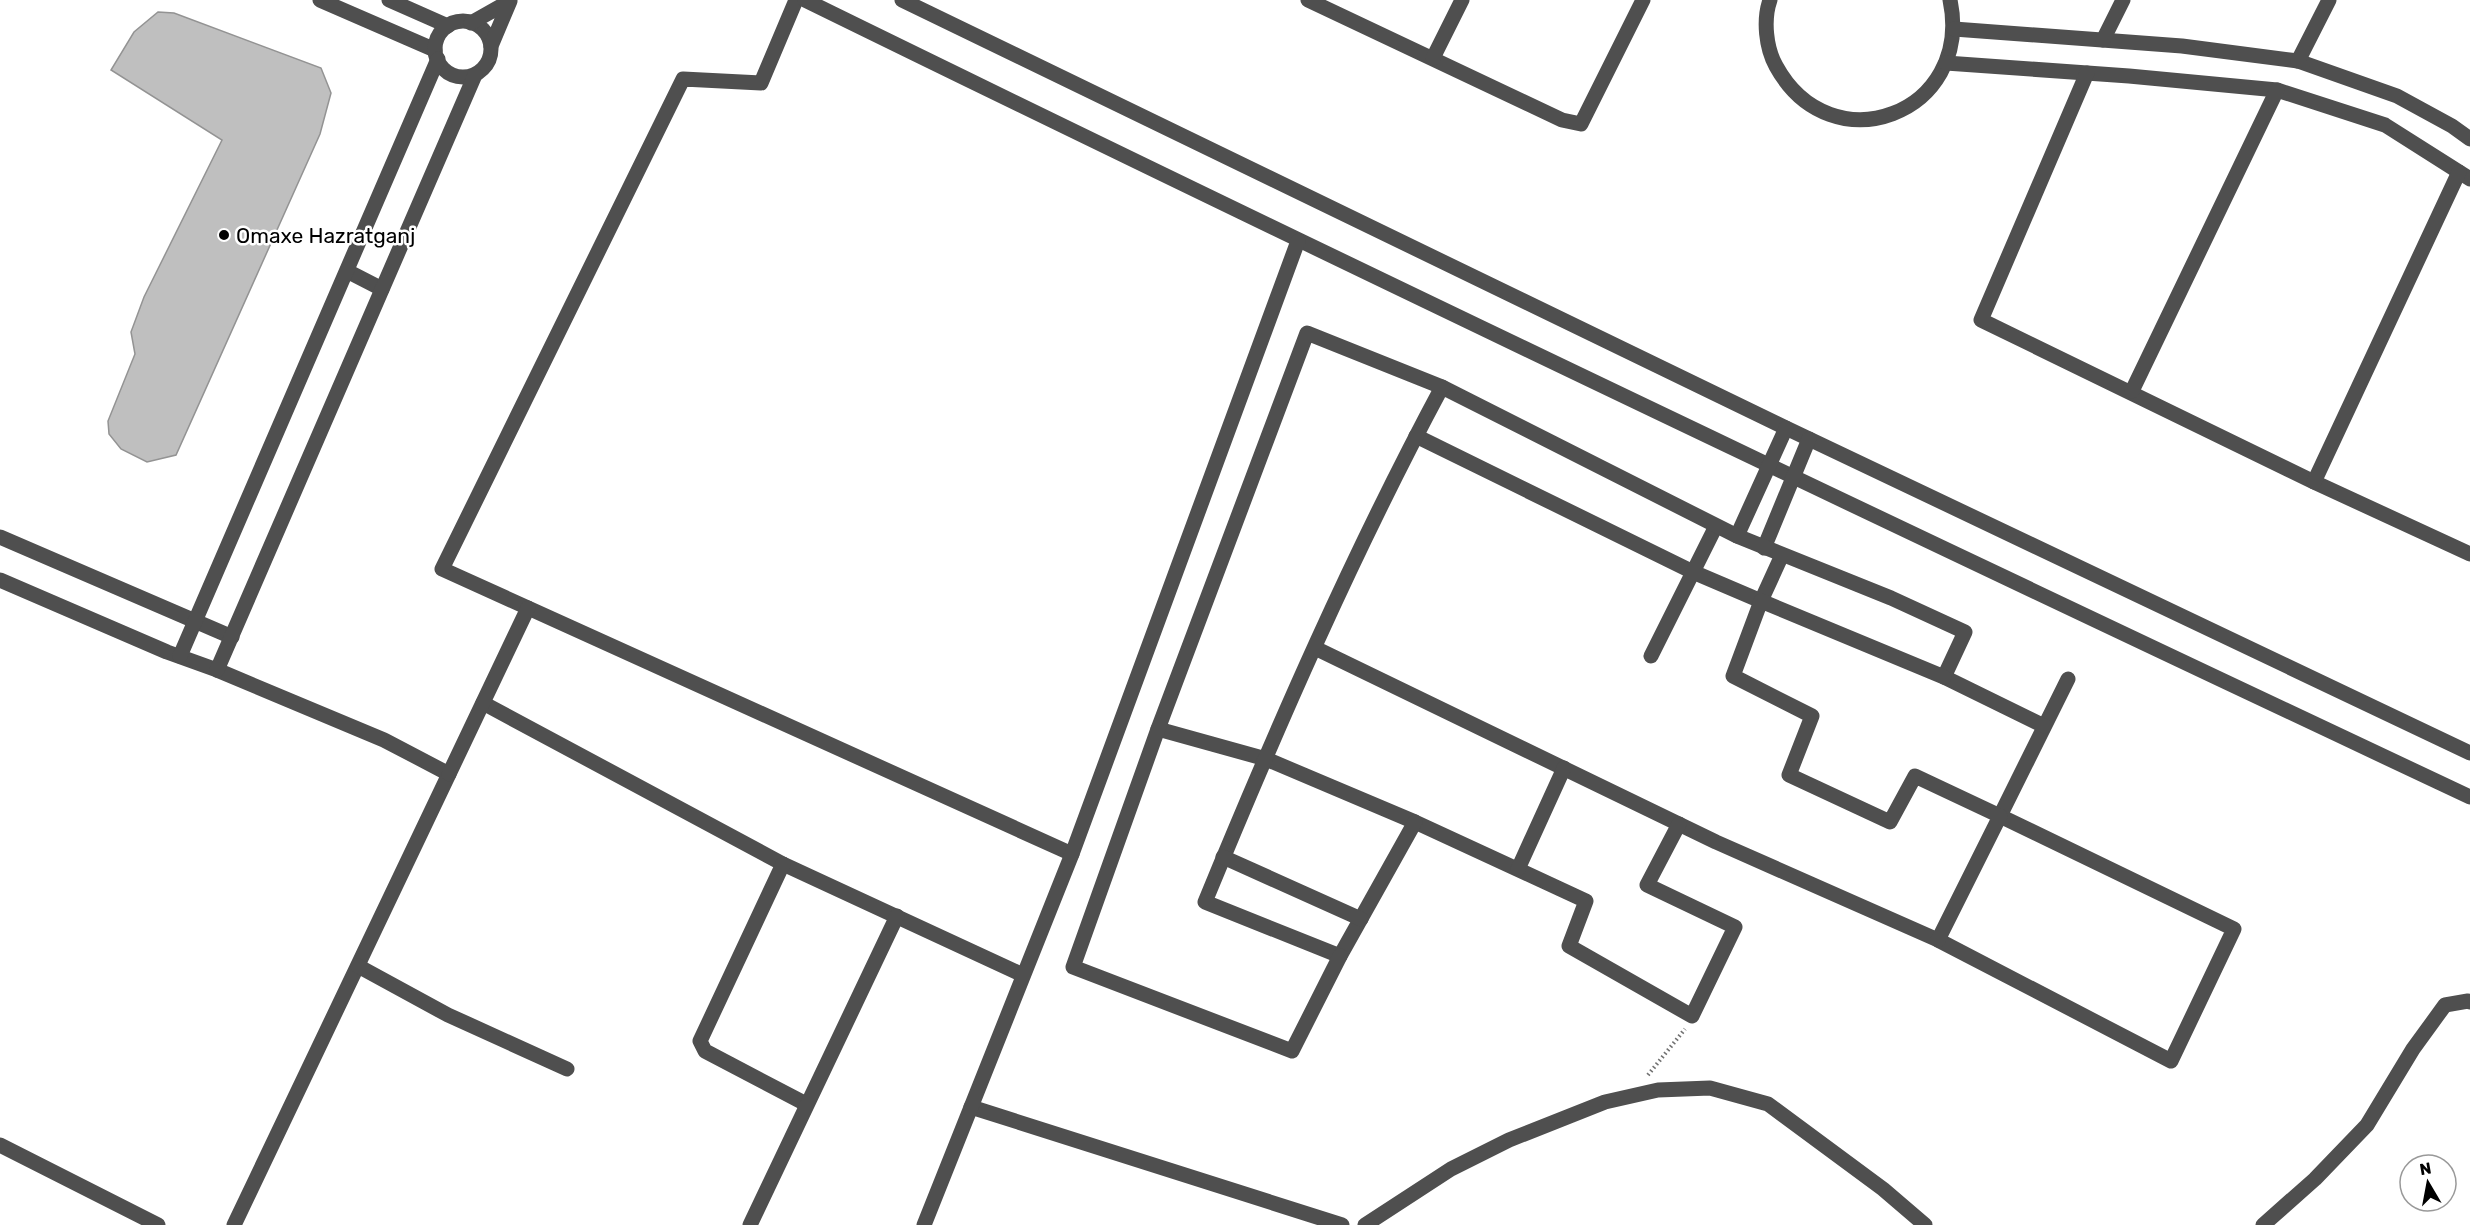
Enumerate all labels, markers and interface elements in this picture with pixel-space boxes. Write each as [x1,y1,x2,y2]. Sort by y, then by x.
place label: Omaxe Hazratganj [236,223,415,248]
marker: Omaxe Hazratganj [217,228,231,242]
north arrow [2398,1153,2458,1213]
text: N [2418,1158,2433,1179]

